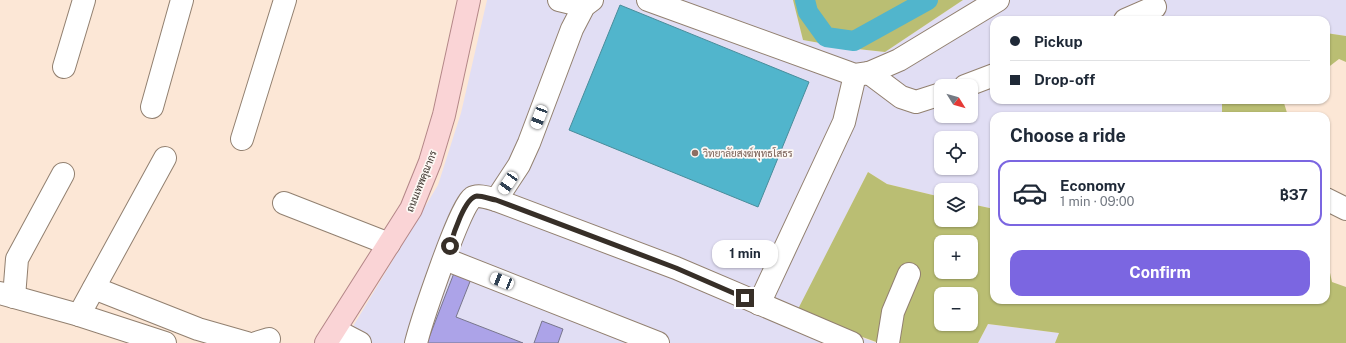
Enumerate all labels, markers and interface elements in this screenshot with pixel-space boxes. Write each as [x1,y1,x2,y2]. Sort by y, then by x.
text: Pickup [1034,33,1083,50]
text: Drop-off [1034,71,1095,88]
north arrow [934,79,978,123]
map controls [934,79,978,331]
car [529,104,549,130]
text: Choose a ride [1010,125,1126,146]
button: locate [934,131,978,175]
place label: วิทยาลัยสงฆ์พุทธโสธร [702,146,793,161]
street label: ถนนเทพคุณากร [403,148,441,214]
marker: วิทยาลัยสงฆ์พุทธโสธร [690,148,700,158]
car [496,170,520,196]
icon: car [1012,175,1048,211]
text: Economy [1060,177,1125,194]
button: layers [934,183,978,227]
text: ฿37 [1280,186,1308,203]
text: 1 min · 09:00 [1060,194,1134,209]
button: + [934,235,978,279]
route start [441,237,459,255]
callout: 1 min [712,240,778,268]
text: 1 min [729,246,761,261]
button: Confirm [1010,250,1310,296]
car [489,271,515,291]
button: − [934,287,978,331]
route end [736,289,754,307]

